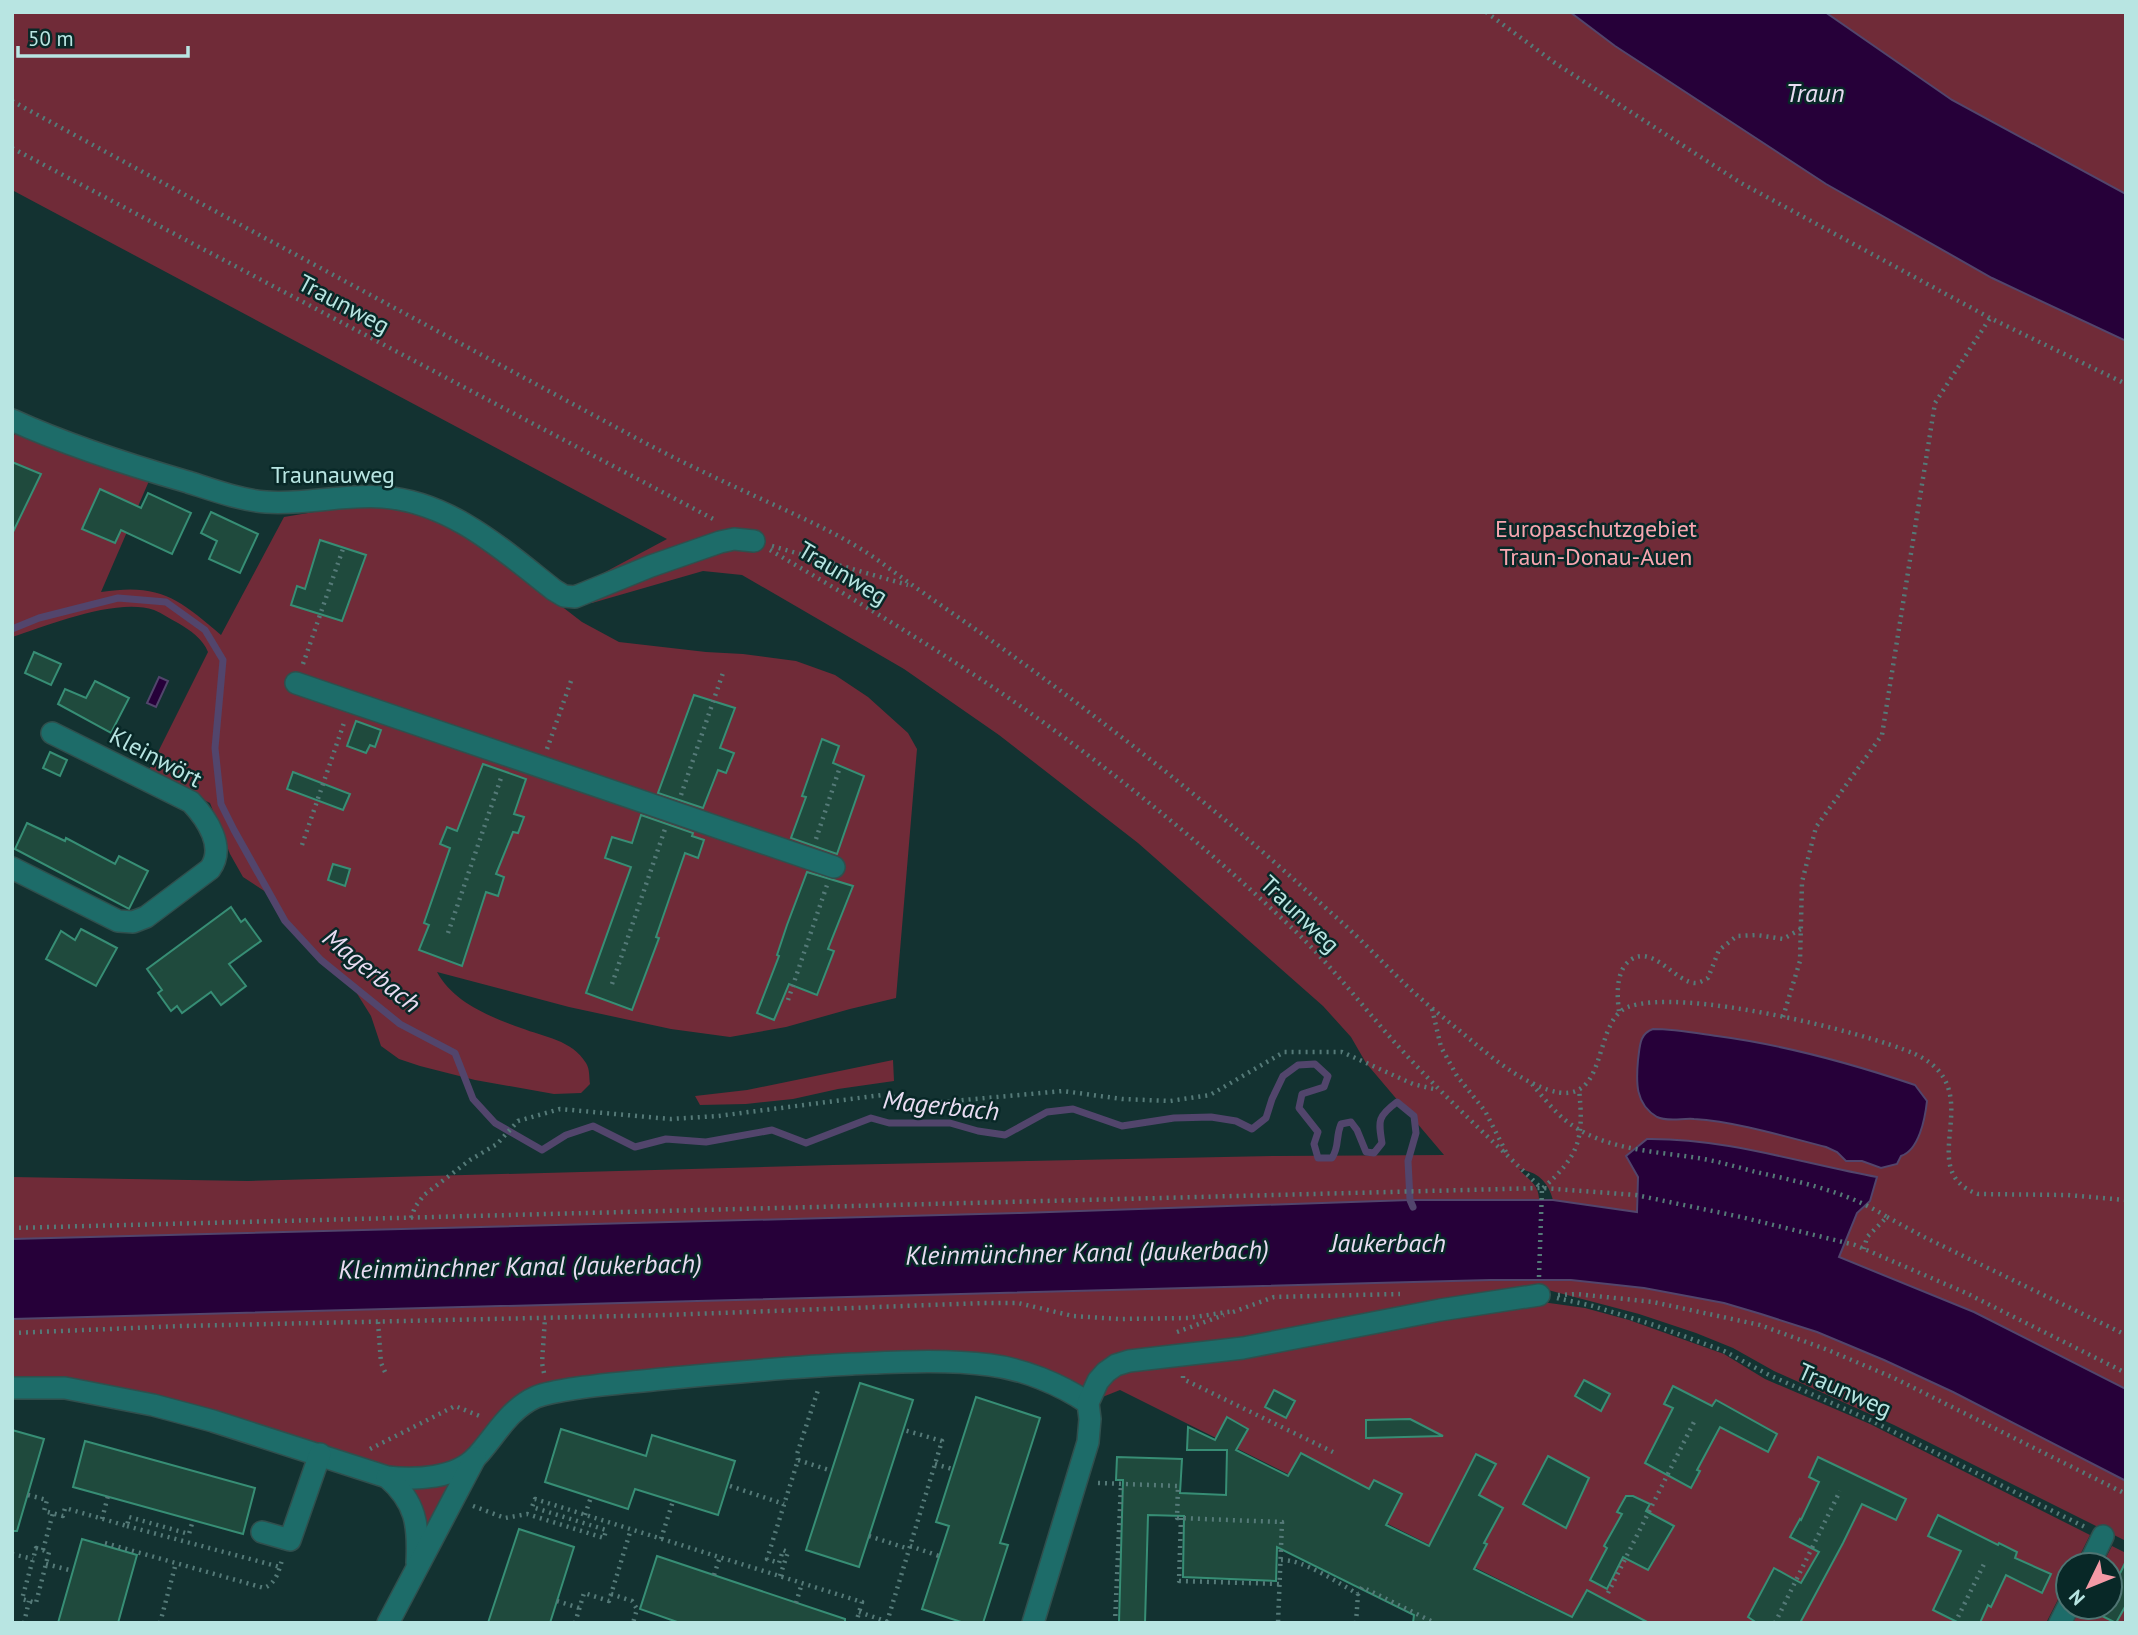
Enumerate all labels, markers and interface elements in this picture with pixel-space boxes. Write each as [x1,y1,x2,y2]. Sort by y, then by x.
scale bar [18,14,187,58]
text: 50 m [28,25,74,52]
water label: Traun [1786,76,1844,109]
street label: Traunweg [293,267,395,341]
street label: Traunauweg [271,459,395,490]
park label: Europaschutzgebiet Traun-Donau-Auen [1495,513,1697,572]
street label: Traunweg [793,534,893,612]
street label: Kleinwört [104,720,208,794]
street label: Traunweg [1254,868,1346,960]
water label: Magerbach [316,920,428,1020]
water label: Magerbach [881,1082,1001,1128]
water label: Jaukerbach [1328,1226,1446,1259]
water label: Kleinmünchner Kanal (Jaukerbach) [905,1232,1269,1272]
water label: Kleinmünchner Kanal (Jaukerbach) [338,1246,702,1286]
street label: Traunweg [1793,1356,1897,1424]
north arrow [2054,1551,2124,1621]
text: N [2064,1585,2090,1610]

